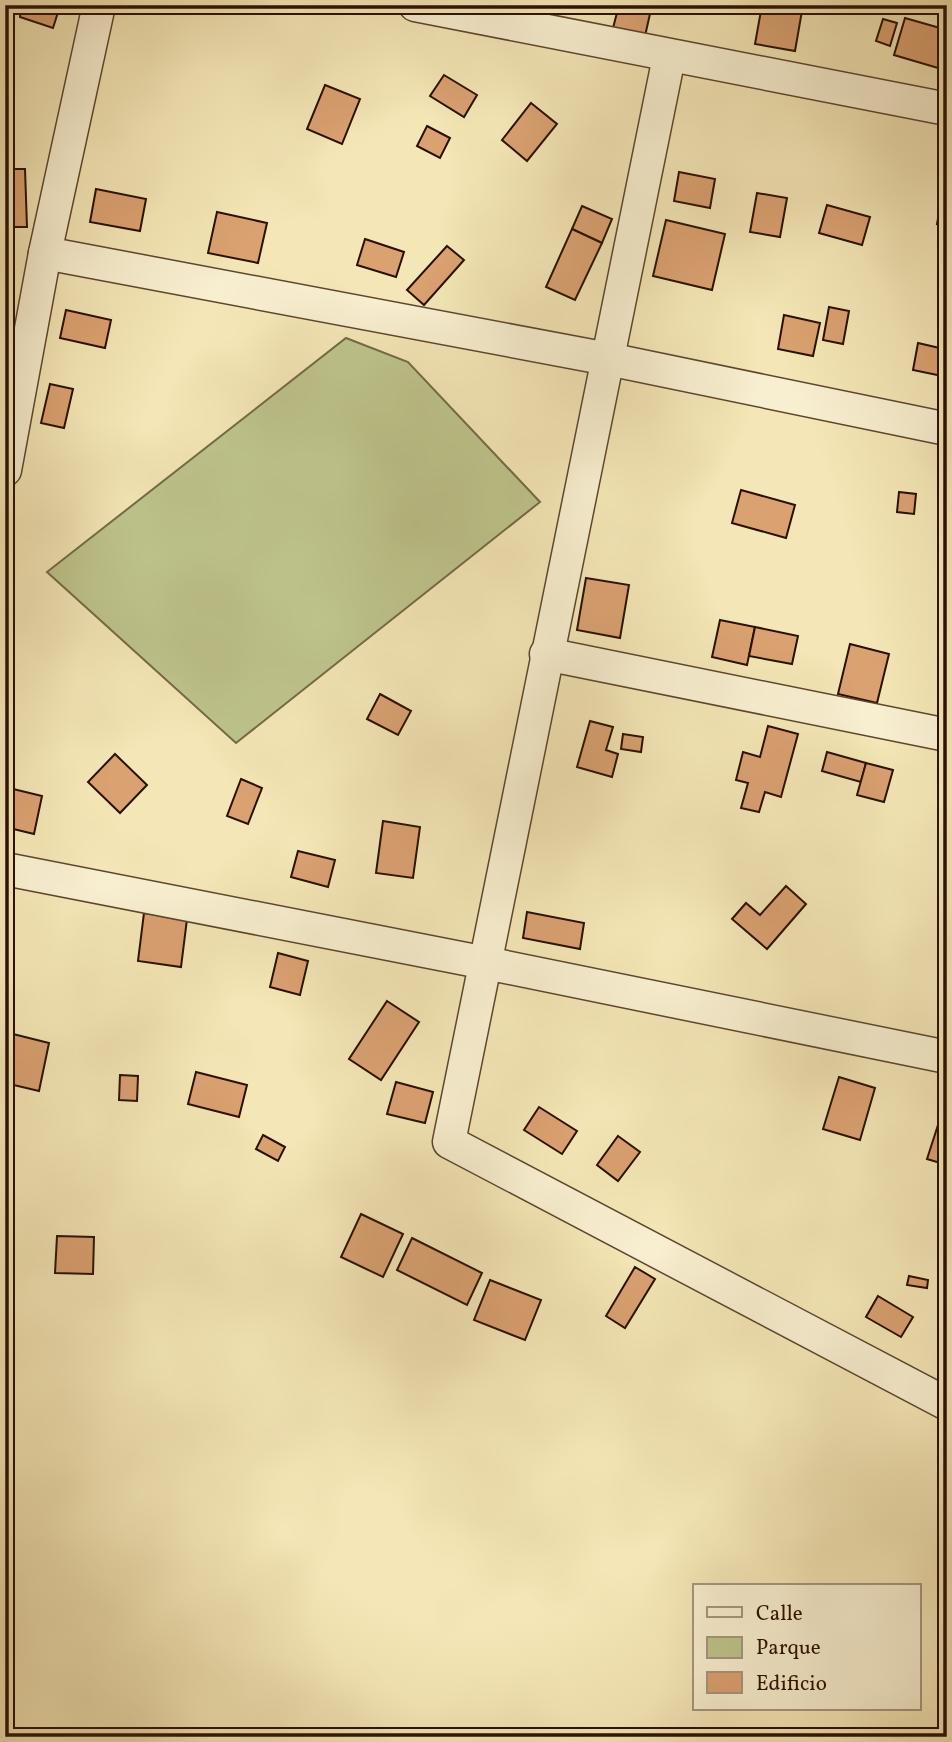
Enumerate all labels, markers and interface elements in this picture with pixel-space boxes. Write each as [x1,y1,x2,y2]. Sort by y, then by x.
legend [693,1584,920,1710]
text: Calle [756,1600,803,1629]
text: Parque [756,1634,821,1663]
text: Edificio [756,1670,827,1699]

